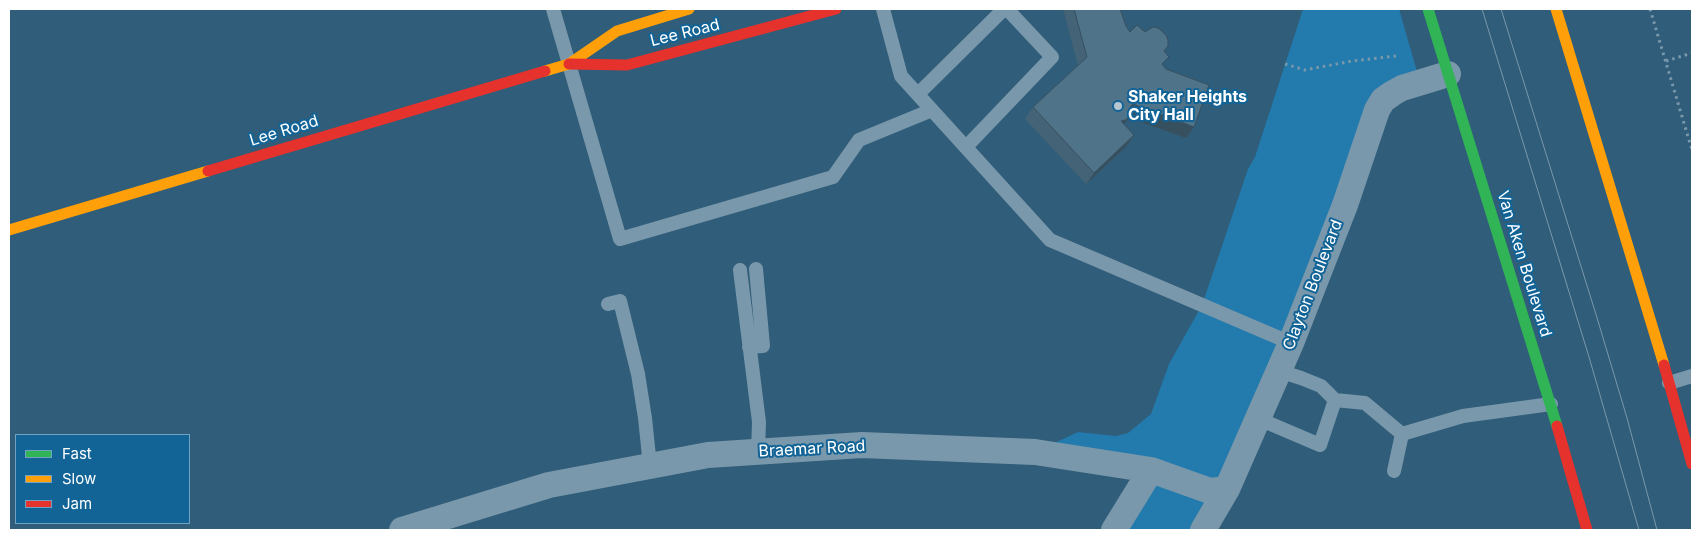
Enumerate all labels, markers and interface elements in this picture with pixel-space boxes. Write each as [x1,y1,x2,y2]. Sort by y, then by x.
street label: Lee Road [648,15,722,51]
place label: Shaker Heights City Hall [1128,87,1247,125]
marker: Shaker Heights City Hall [1112,100,1124,112]
street label: Lee Road [247,111,321,151]
street label: Van Aken Boulevard [1493,189,1555,339]
street label: Clayton Boulevard [1279,217,1347,353]
legend [15,434,190,524]
street label: Braemar Road [758,437,866,461]
text: Fast [62,444,92,463]
text: Slow [62,469,96,488]
text: Jam [62,494,92,513]

